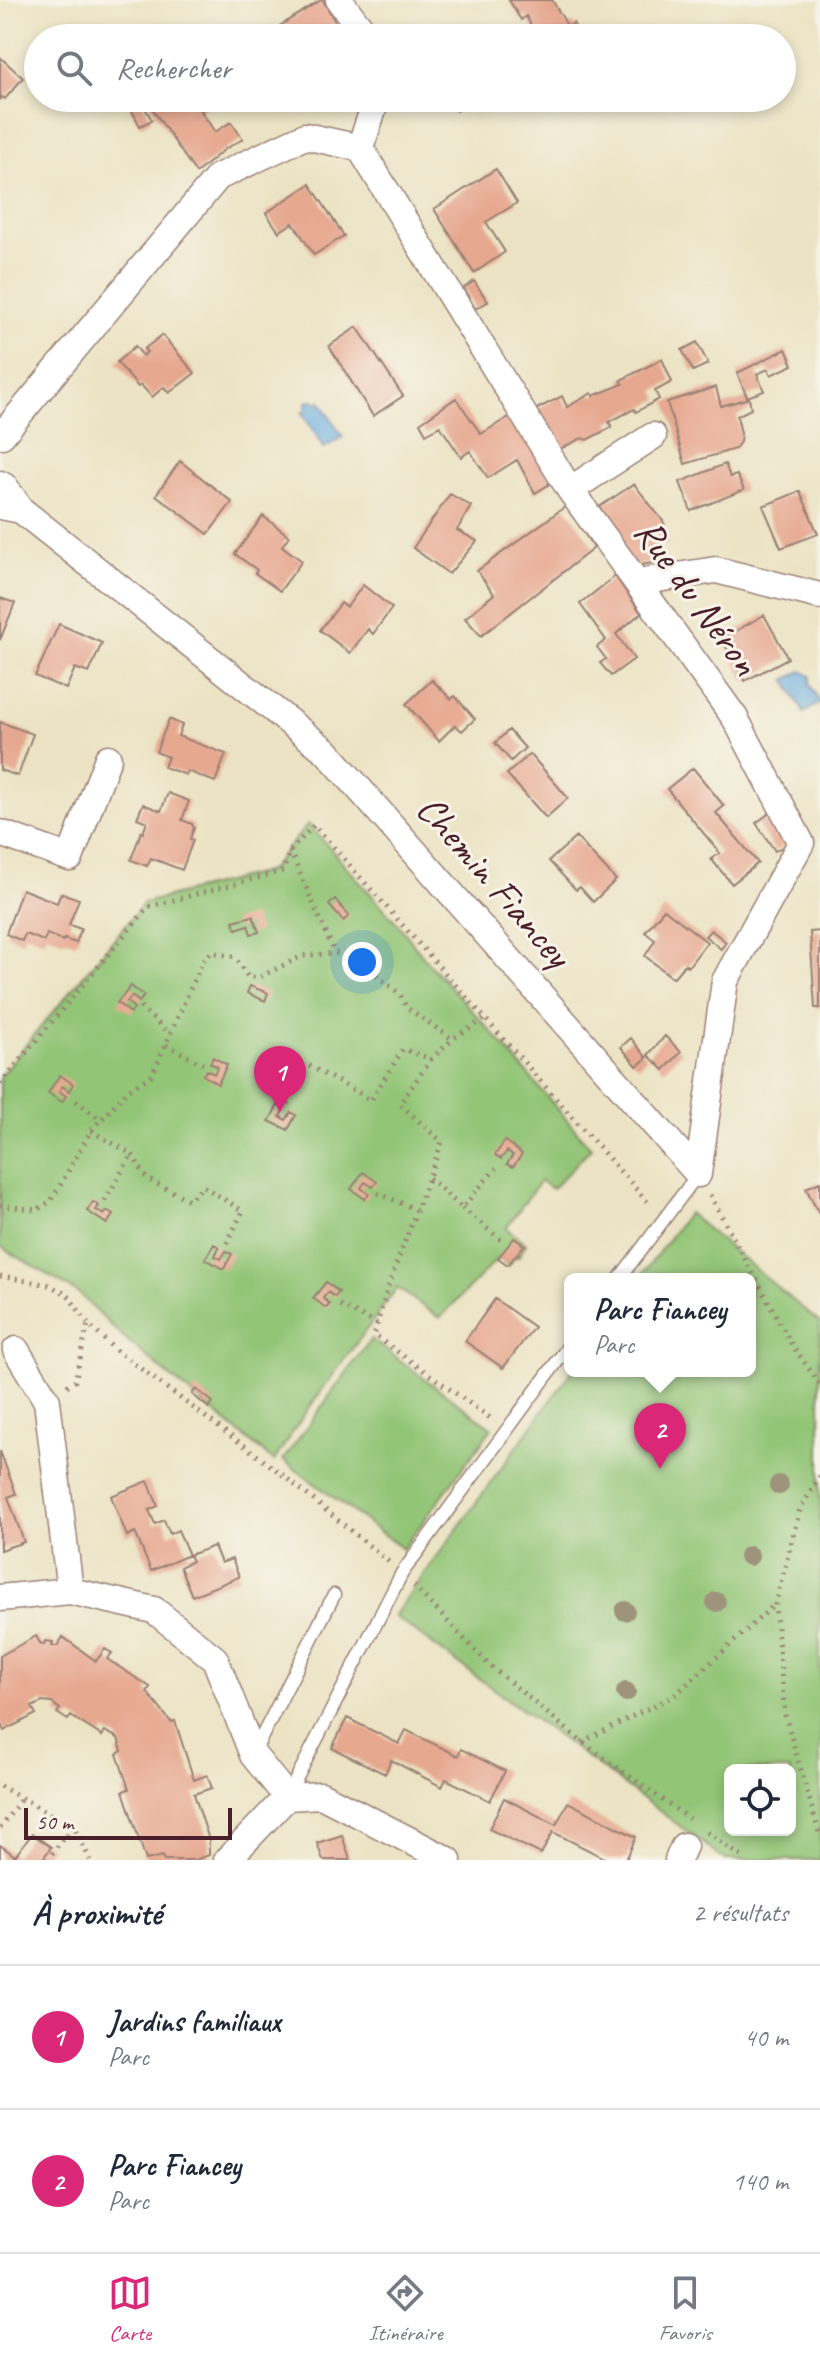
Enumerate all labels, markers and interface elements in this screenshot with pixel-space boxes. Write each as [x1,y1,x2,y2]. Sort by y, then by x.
search box [24,24,796,112]
icon: search [52,46,96,90]
text: Rechercher [116,49,231,87]
street label: Rue du Néron [623,509,771,686]
street label: Chemin Fiancey [406,785,585,980]
your location [342,942,382,982]
pin: 1 [254,1046,306,1112]
popup [564,1273,756,1377]
text: Parc Fiancey [594,1290,726,1328]
text: Parc [594,1328,635,1361]
pin: 2 [634,1403,686,1469]
map controls [724,1764,796,1836]
button: locate [724,1764,796,1836]
scale bar [24,1804,232,1840]
text: 50 m [36,1808,73,1836]
text: À proximité [32,1891,161,1934]
text: 2 résultats [693,1896,788,1929]
text: Jardins familiaux [108,2002,281,2040]
text: 1 [52,2021,64,2054]
text: 40 m [744,2021,788,2054]
text: Parc [108,2040,149,2073]
text: Parc Fiancey [108,2146,241,2184]
text: 2 [52,2165,64,2198]
text: 140 m [732,2165,788,2198]
text: Parc [108,2184,149,2217]
tab: Carte [108,2271,152,2347]
tab: Itinéraire [368,2271,443,2347]
tab: Favoris [659,2271,712,2347]

